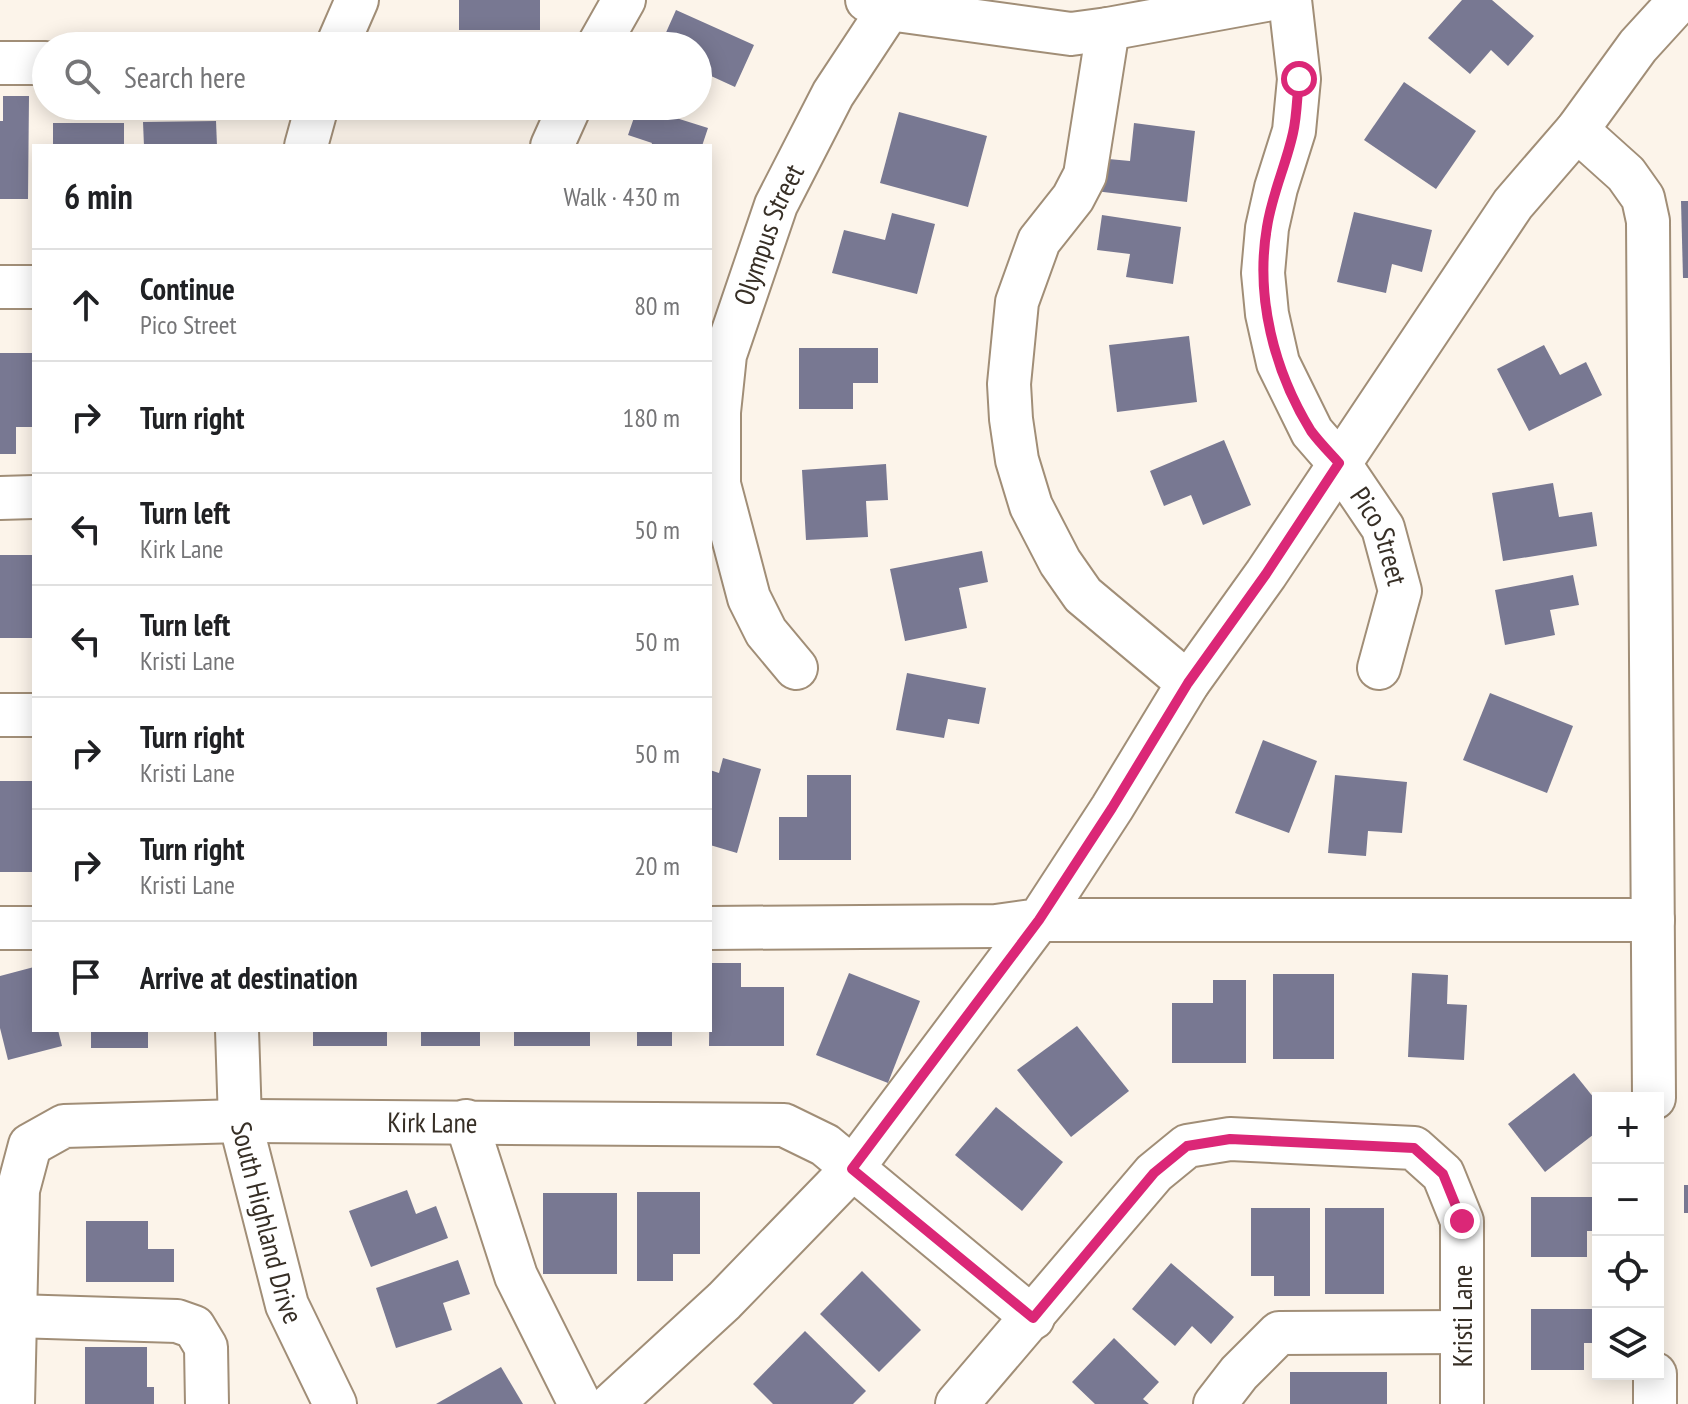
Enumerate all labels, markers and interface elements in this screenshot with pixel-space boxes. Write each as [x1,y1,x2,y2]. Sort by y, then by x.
search box [32,32,712,120]
icon: search [60,54,104,98]
text: Search here [124,57,246,96]
route start [1281,61,1317,97]
street label: Olympus Street [724,157,812,310]
text: 6 min [64,174,133,218]
text: Walk · 430 m [563,180,680,213]
text: Continue [140,269,235,308]
icon: ahead [64,283,108,327]
text: 80 m [634,289,680,322]
text: Pico Street [140,308,237,341]
icon: right [64,395,108,439]
text: Turn right [140,398,244,437]
text: 180 m [622,401,680,434]
street label: Pico Street [1342,479,1417,589]
text: Turn left [140,493,230,532]
icon: left [64,507,108,551]
text: 50 m [634,513,680,546]
text: Kirk Lane [140,532,224,565]
text: Turn left [140,605,230,644]
icon: left [64,619,108,663]
text: 50 m [634,625,680,658]
text: Kristi Lane [140,644,235,677]
text: Turn right [140,717,244,756]
icon: right [64,731,108,775]
text: 50 m [634,737,680,770]
text: Kristi Lane [140,756,235,789]
text: Turn right [140,829,244,868]
icon: right [64,843,108,887]
text: 20 m [634,849,680,882]
text: Kristi Lane [140,868,235,901]
icon: arrive [64,955,108,999]
text: Arrive at destination [140,958,358,997]
map controls [1592,1092,1664,1380]
button: + [1592,1092,1664,1164]
street label: Kirk Lane [387,1103,477,1141]
street label: South Highland Drive [223,1118,312,1329]
button: − [1592,1164,1664,1236]
route end [1444,1203,1480,1239]
button: locate [1592,1236,1664,1308]
street label: Kristi Lane [1443,1265,1480,1367]
button: layers [1592,1308,1664,1380]

